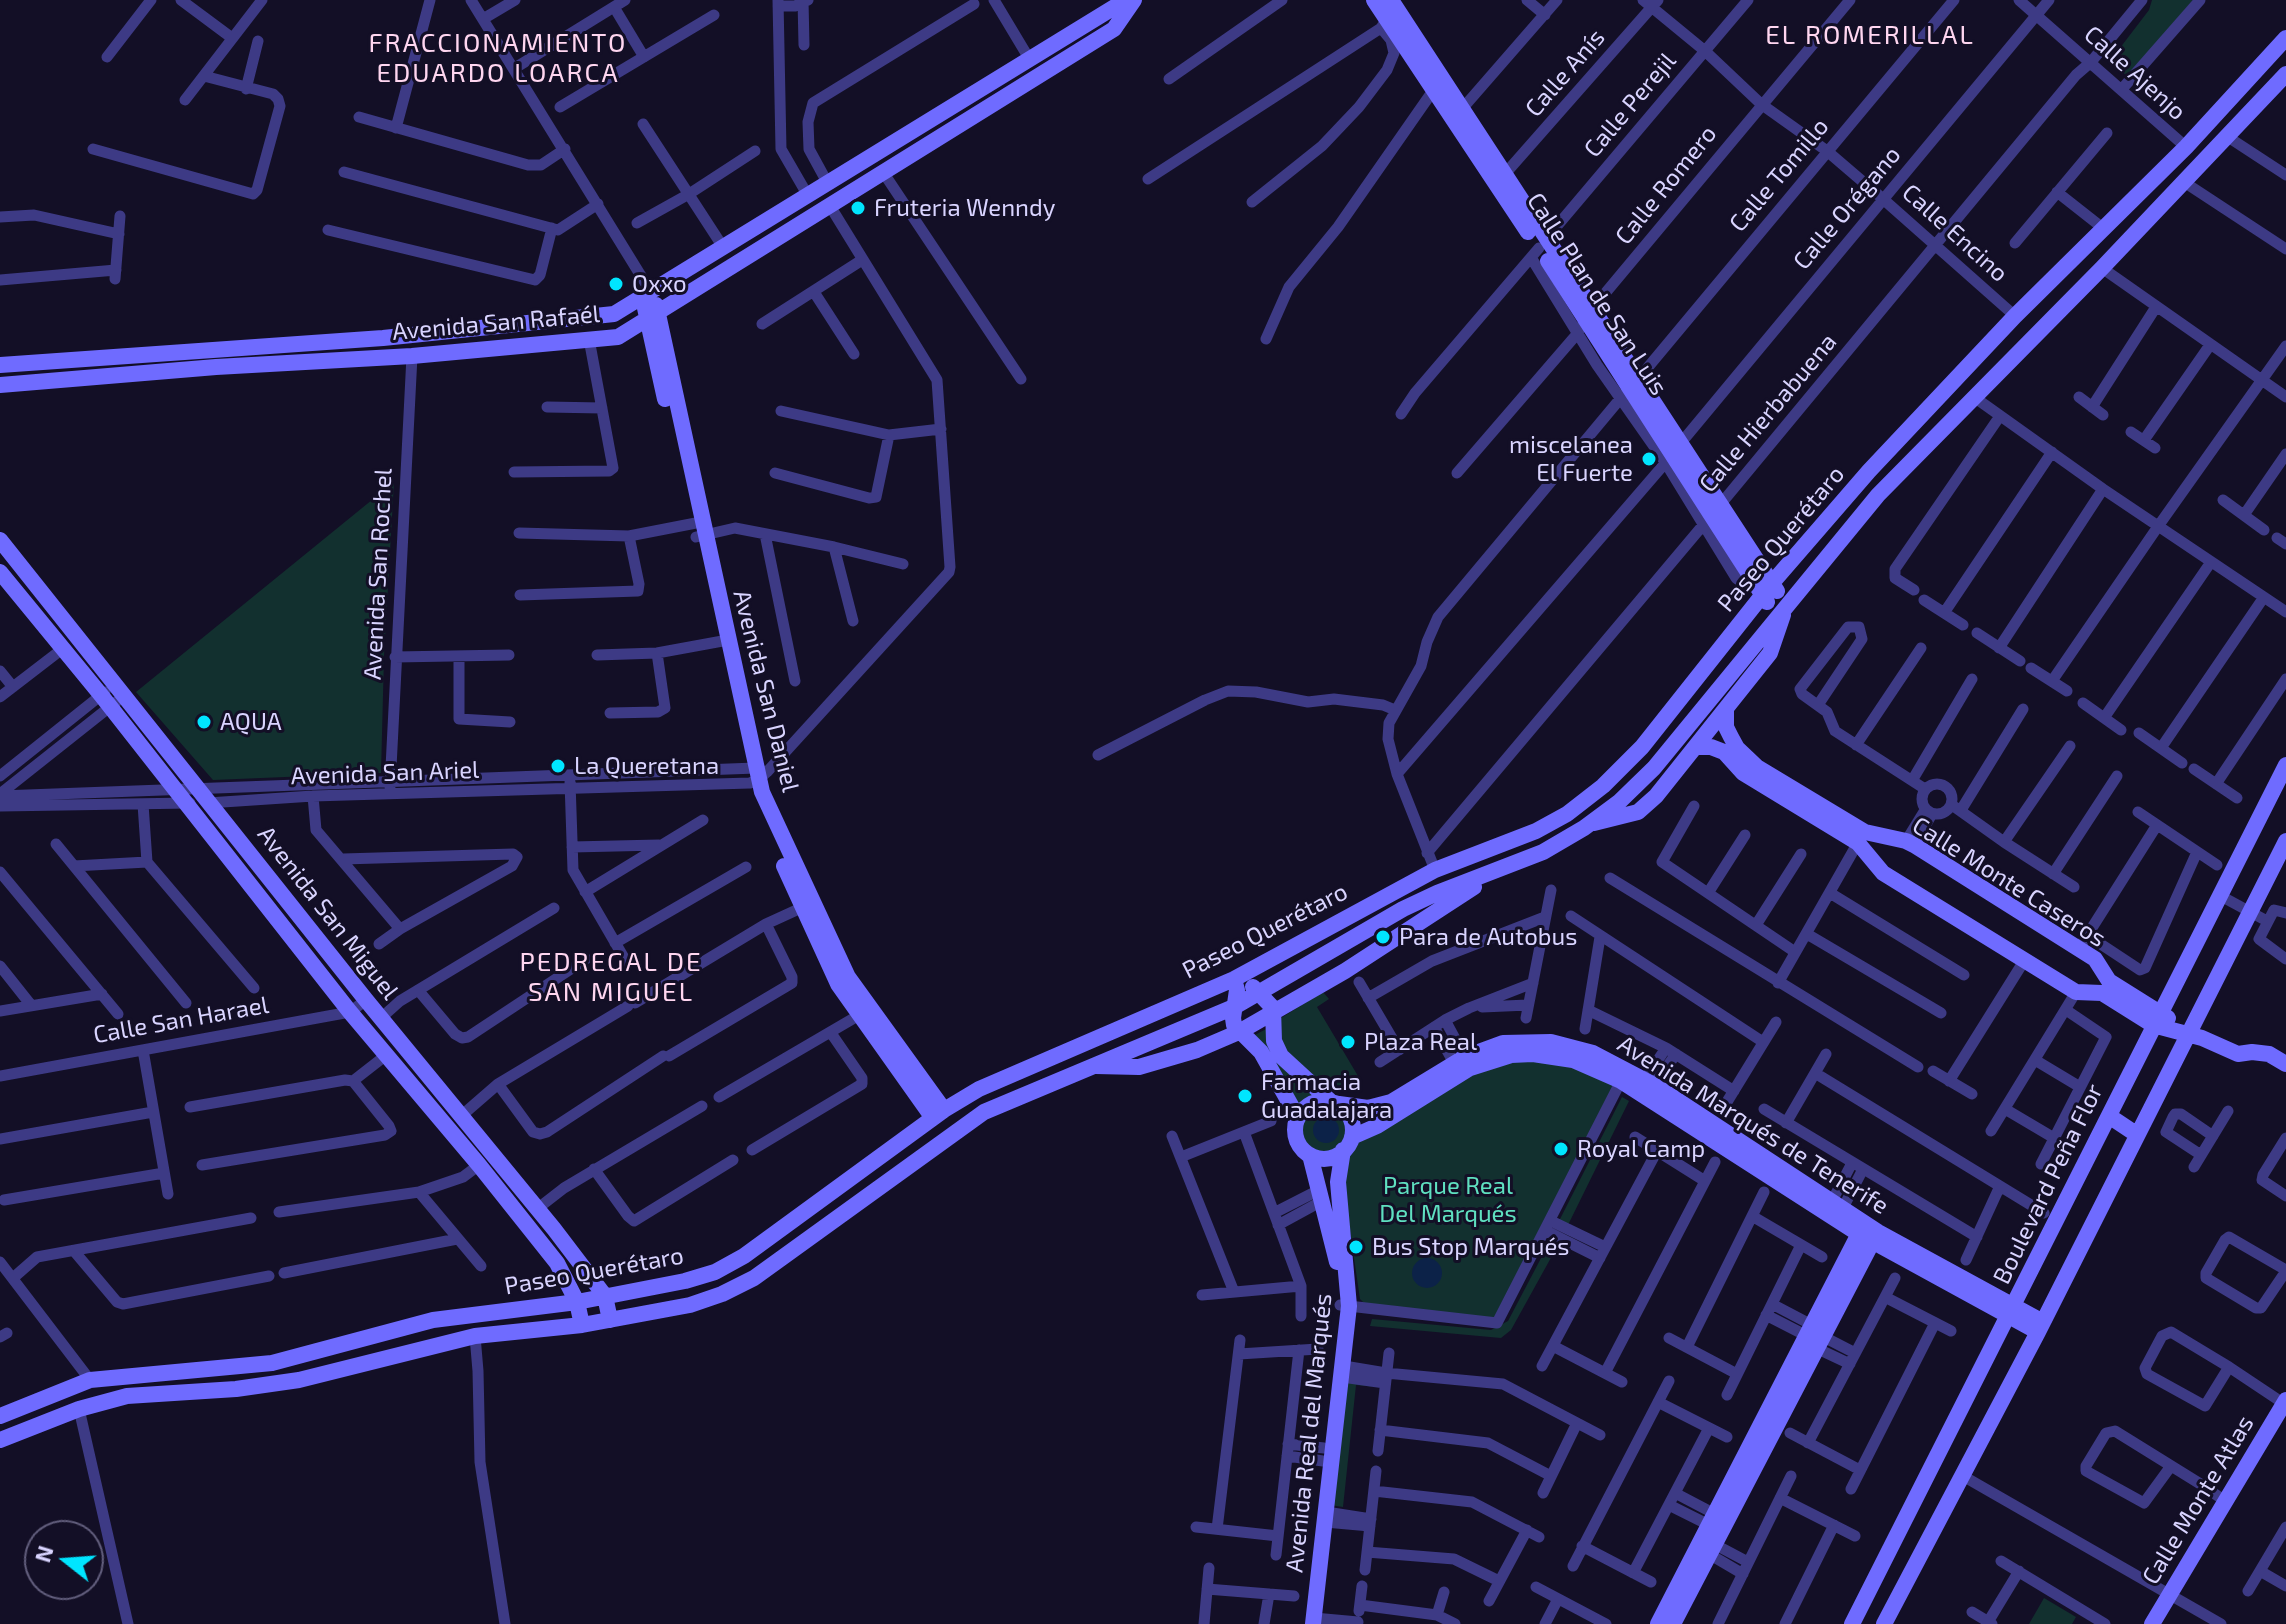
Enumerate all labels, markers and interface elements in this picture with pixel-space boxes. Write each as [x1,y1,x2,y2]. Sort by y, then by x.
district label: EL ROMERILLAL [1765,19,1975,51]
street label: Calle Ajenjo [2078,20,2192,126]
street label: Calle Anís [1519,23,1611,123]
district label: FRACCIONAMIENTO EDUARDO LOARCA [369,27,627,88]
street label: Calle Perejil [1578,47,1682,163]
street label: Calle Tomillo [1723,112,1835,238]
street label: Calle Romero [1609,120,1723,250]
street label: Calle Orégano [1787,141,1907,275]
street label: Calle Encino [1896,178,2014,288]
street label: Calle Plan de San Luis [1521,188,1673,400]
place label: Fruteria Wenndy [874,194,1056,222]
marker: Fruteria Wenndy [849,199,867,217]
place label: Oxxo [632,270,687,298]
marker: Oxxo [607,275,625,293]
street label: Avenida San Rafaél [391,300,601,346]
street label: Calle Hierbabuena [1693,328,1843,498]
place label: miscelanea El Fuerte [1509,431,1633,487]
marker: miscelanea El Fuerte [1640,450,1658,468]
street label: Paseo Querétaro [1712,460,1850,618]
street label: Avenida San Rochel [358,467,398,681]
street label: Avenida San Daniel [727,587,805,795]
place label: AQUA [220,708,282,736]
marker: AQUA [195,713,213,731]
place label: La Queretana [574,752,719,780]
street label: Avenida San Ariel [290,755,480,791]
marker: La Queretana [549,757,567,775]
street label: Calle Monte Caseros [1907,811,2111,953]
street label: Avenida San Miguel [251,821,405,1005]
street label: Paseo Querétaro [1178,877,1352,985]
place label: Para de Autobus [1399,923,1577,951]
marker: Para de Autobus [1374,928,1392,946]
district label: PEDREGAL DE SAN MIGUEL [519,946,703,1008]
street label: Calle San Harael [91,990,271,1050]
place label: Plaza Real [1364,1028,1477,1056]
street label: Avenida Marqués de Tenerife [1612,1030,1894,1220]
marker: Plaza Real [1339,1033,1357,1051]
place label: Farmacia Guadalajara [1261,1068,1392,1124]
street label: Boulevard Peña Flor [1987,1079,2109,1289]
marker: Farmacia Guadalajara [1236,1087,1254,1105]
place label: Royal Camp [1577,1135,1705,1163]
marker: Royal Camp [1552,1140,1570,1158]
park label: Parque Real Del Marqués [1379,1172,1517,1228]
place label: Bus Stop Marqués [1372,1233,1569,1261]
marker: Bus Stop Marqués [1347,1238,1365,1256]
street label: Paseo Querétaro [502,1241,686,1301]
street label: Avenida Real del Marqués [1280,1292,1338,1574]
street label: Calle Monte Atlas [2136,1410,2260,1590]
north arrow [24,1520,104,1600]
text: N [28,1542,58,1565]

